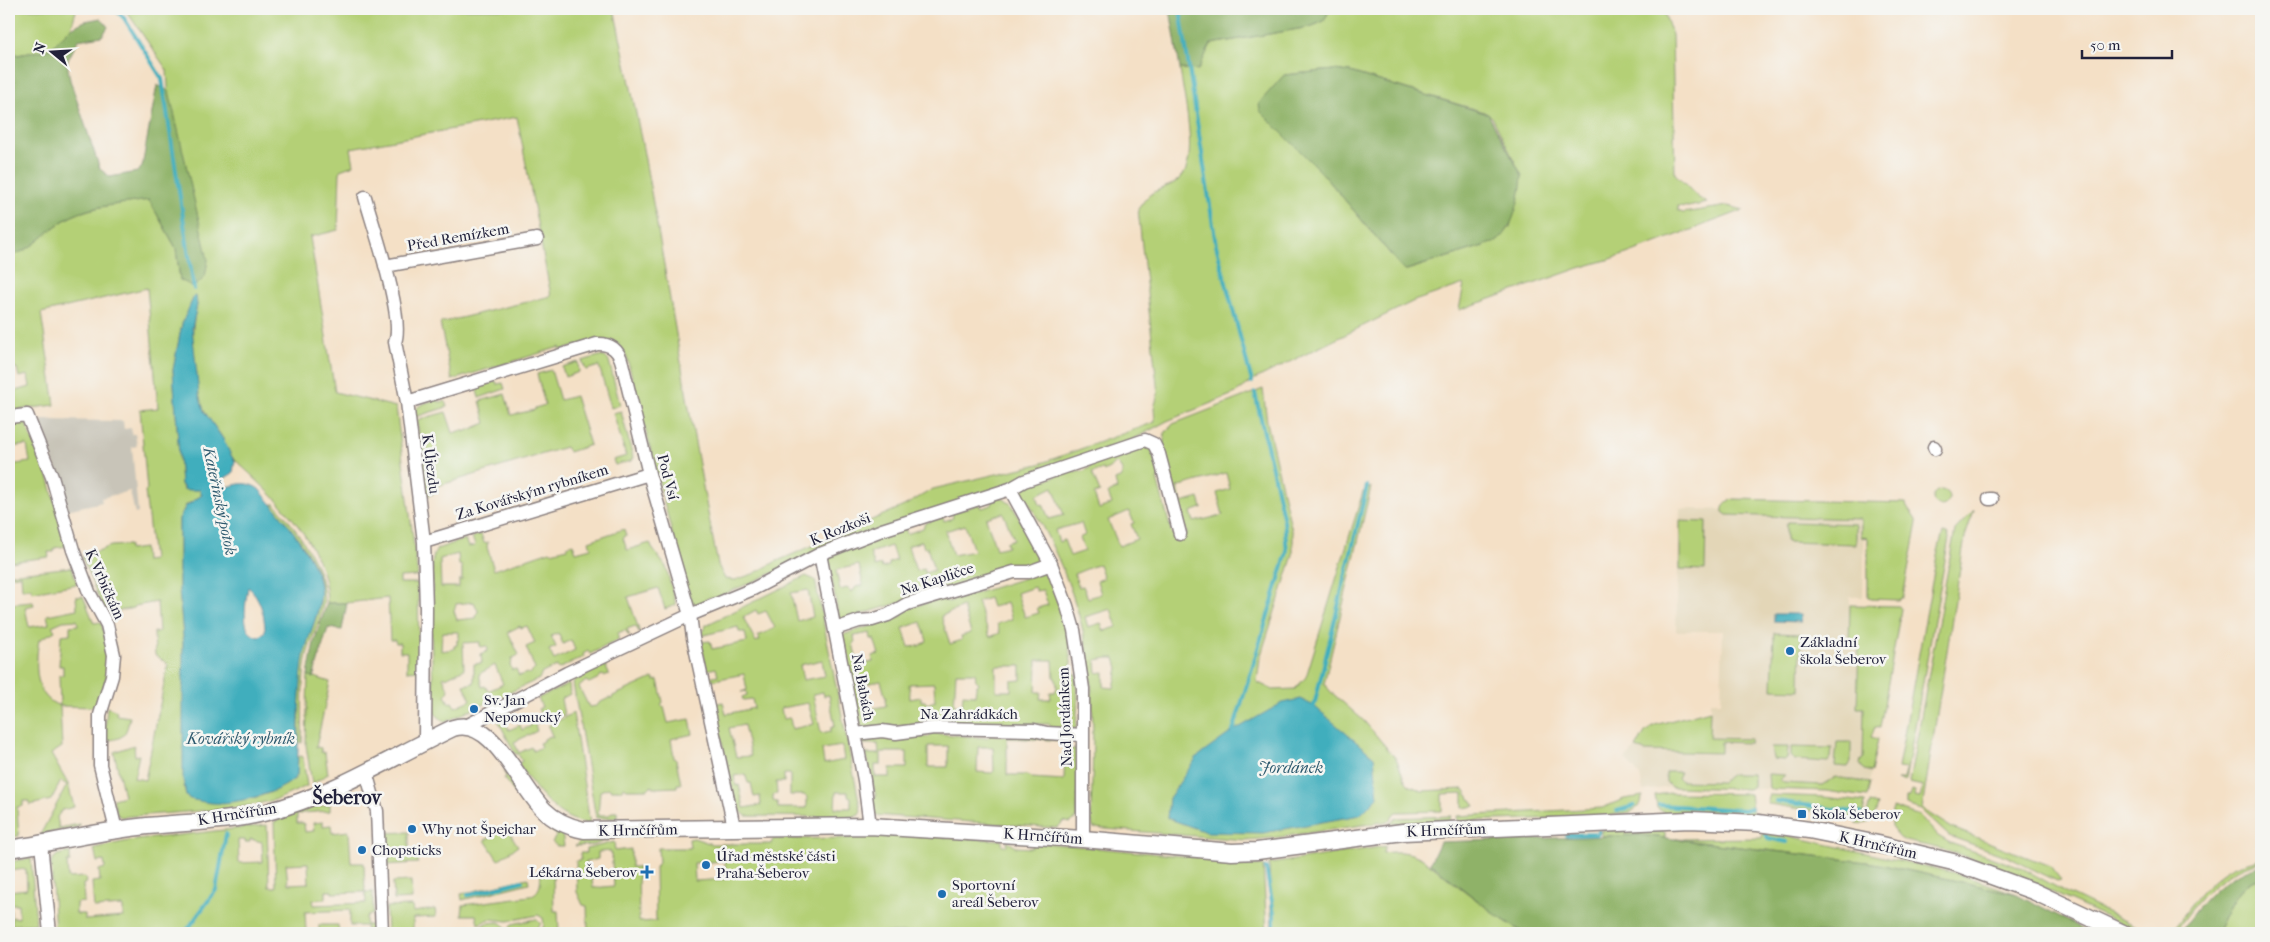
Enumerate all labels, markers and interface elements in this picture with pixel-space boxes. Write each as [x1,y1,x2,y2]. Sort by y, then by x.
north arrow [28,28,78,78]
scale bar [2082,28,2172,60]
text: 50 m [2090,36,2121,54]
text: N [30,40,50,56]
street label: Před Remízkem [406,219,511,255]
street label: K Újezdu [418,433,444,495]
water label: Kateřinský potok [199,444,241,557]
street label: Pod Vsí [653,452,683,502]
street label: Za Kovářským rybníkem [454,460,611,524]
street label: K Rozkoši [807,508,874,549]
street label: K Vrbičkám [81,546,129,623]
street label: Na Kapličce [898,558,977,599]
place label: Základní škola Šeberov [1800,633,1887,668]
marker: Základní škola Šeberov [1784,645,1796,657]
street label: Na Babách [848,652,878,722]
street label: Nad Jordánkem [1054,666,1076,767]
place label: Sv. Jan Nepomucký [484,691,562,726]
marker: Sv. Jan Nepomucký [468,703,480,715]
street label: Na Zahrádkách [920,705,1018,723]
water label: Kovářský rybník [186,729,295,748]
water label: Jordánek [1259,758,1323,777]
district label: Šeberov [313,784,382,809]
street label: K Hrnčířům [196,799,278,829]
place label: Škola Šeberov [1812,805,1901,823]
marker: Škola Šeberov [1796,808,1808,820]
place label: Why not Špejchar [421,820,537,838]
street label: K Hrnčířům [598,820,678,840]
street label: K Hrnčířům [1406,820,1487,840]
marker: Why not Špejchar [406,823,418,835]
street label: K Hrnčířům [1003,824,1084,848]
street label: K Hrnčířům [1837,827,1919,863]
place label: Chopsticks [372,841,442,859]
marker: Chopsticks [356,844,368,856]
place label: Úřad městské části Praha-Šeberov [716,847,836,882]
marker: Úřad městské části Praha-Šeberov [700,859,712,871]
place label: Lékárna Šeberov [529,863,637,881]
marker: Lékárna Šeberov [641,866,653,878]
place label: Sportovní areál Šeberov [952,876,1039,911]
marker: Sportovní areál Šeberov [936,888,948,900]

